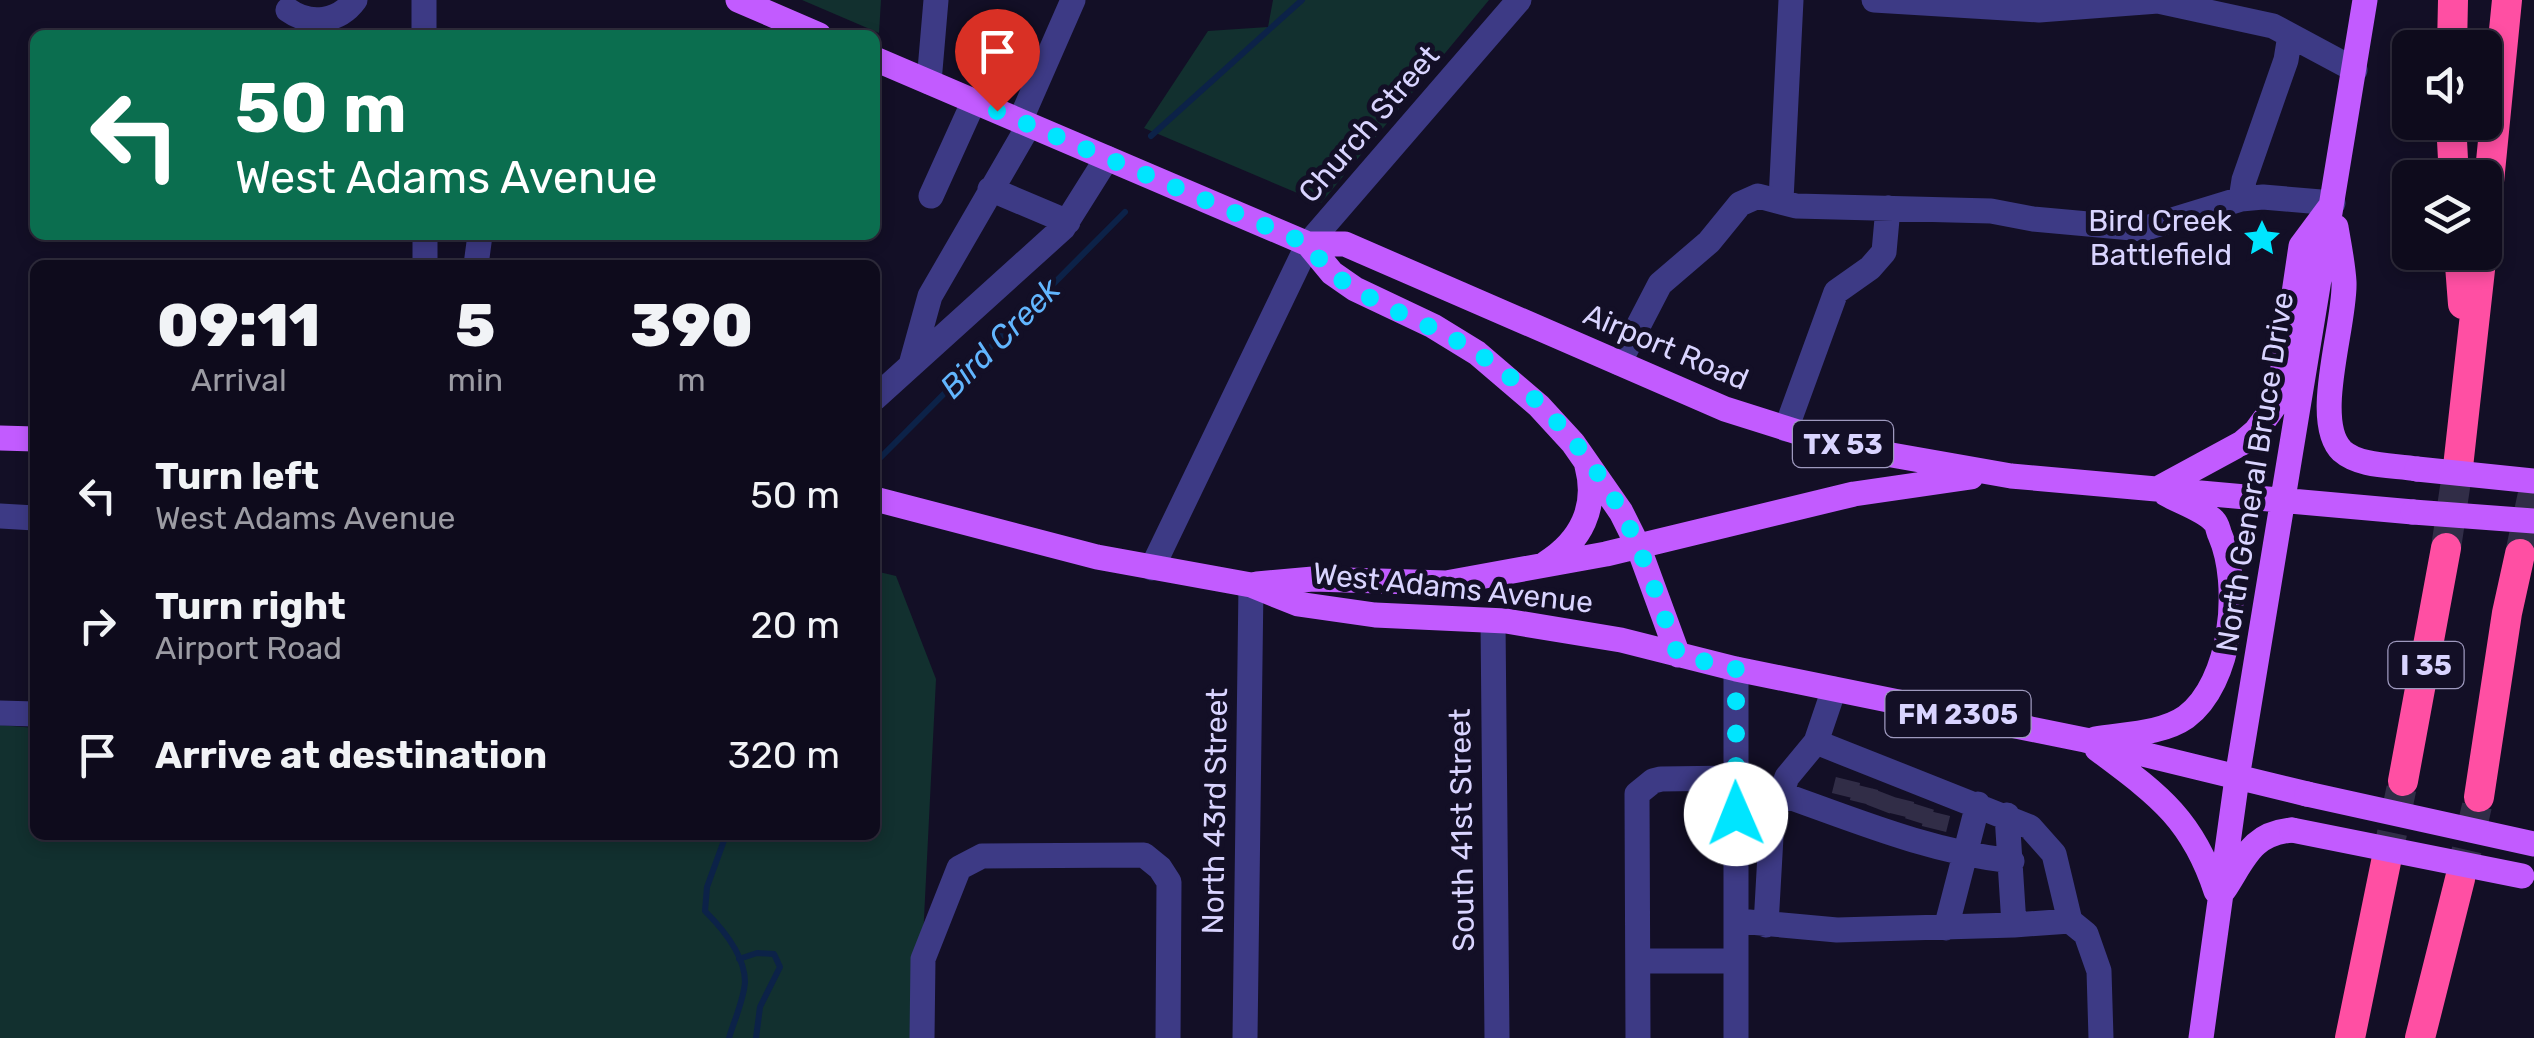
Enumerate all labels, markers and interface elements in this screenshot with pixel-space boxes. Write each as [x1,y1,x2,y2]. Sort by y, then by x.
pin [955,9,1040,112]
icon: arrive [970,24,1025,79]
map controls [2392,30,2502,270]
button: sound [2392,30,2502,140]
street label: Church Street [1291,38,1447,210]
text: 50 m [235,67,407,150]
icon: left [70,70,200,200]
text: West Adams Avenue [235,151,658,204]
button: layers [2392,160,2502,270]
place label: Bird Creek Battlefield [2088,203,2233,273]
place icon: Bird Creek Battlefield [2241,217,2283,259]
water label: Bird Creek [932,270,1068,406]
text: 09:11 [157,290,320,361]
text: 5 [455,290,495,361]
text: 390 [630,290,753,361]
street label: North General Bruce Drive [2209,290,2301,654]
street label: Airport Road [1578,296,1754,398]
text: Arrival [191,361,287,399]
text: min [448,361,503,399]
text: m [677,361,706,399]
road number: TX 53 [1793,421,1893,467]
text: Turn left [155,453,319,499]
icon: left [70,468,125,523]
text: 50 m [750,472,840,518]
text: West Adams Avenue [155,499,455,537]
street label: West Adams Avenue [1311,555,1595,621]
text: Turn right [155,583,346,629]
icon: right [70,598,125,653]
text: 20 m [750,602,840,648]
text: Airport Road [155,629,342,667]
road number: I 35 [2388,642,2464,688]
street label: North 43rd Street [1195,687,1235,935]
road number: FM 2305 [1886,691,2030,737]
street label: South 41st Street [1442,708,1482,952]
icon: arrive [70,728,125,783]
text: Arrive at destination [155,732,547,778]
text: 320 m [728,732,840,778]
position arrow [1684,762,1788,866]

